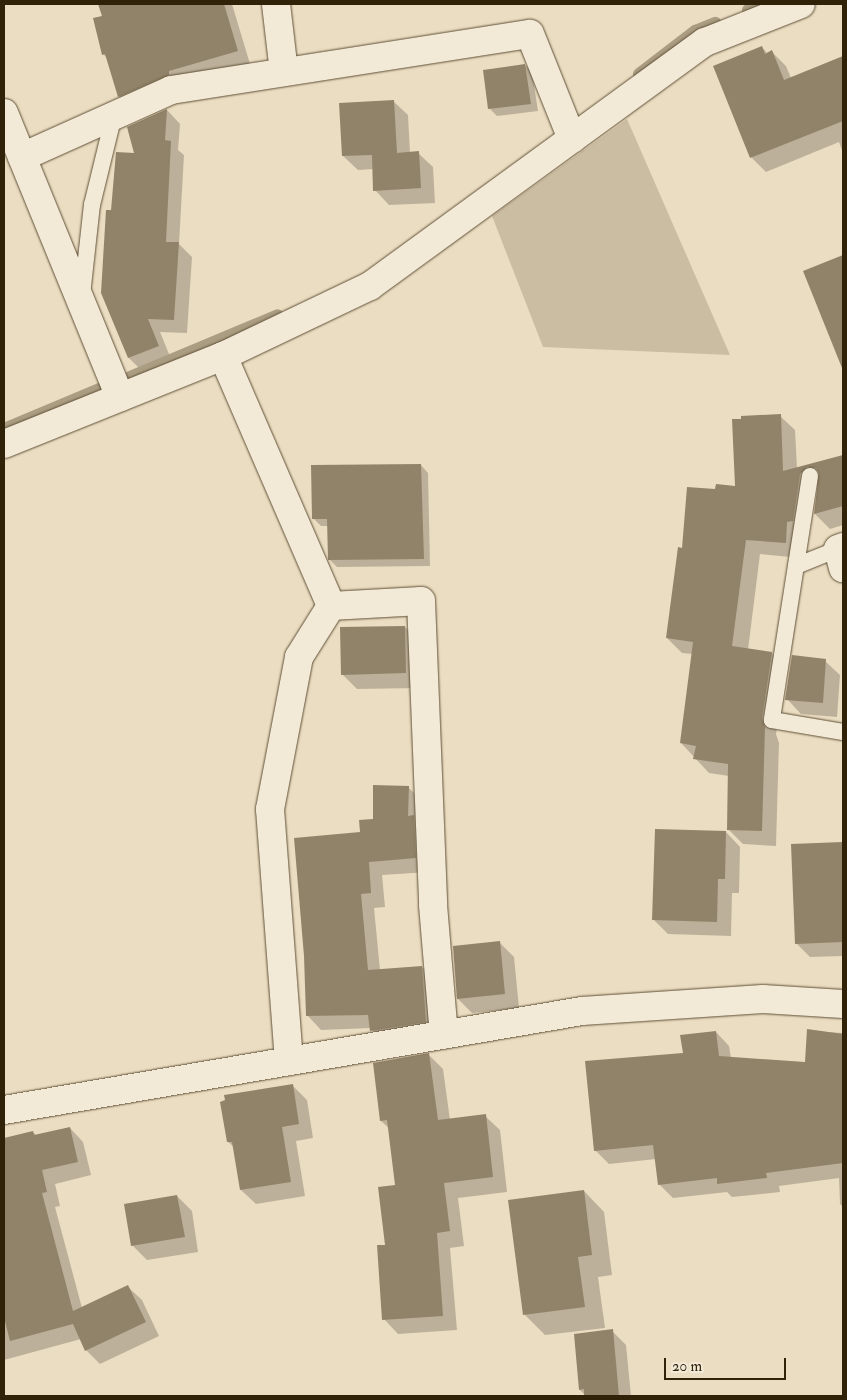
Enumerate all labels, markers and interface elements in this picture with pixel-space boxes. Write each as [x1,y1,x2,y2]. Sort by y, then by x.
scale bar [667,1348,790,1380]
text: 20 m [672,1357,702,1376]

